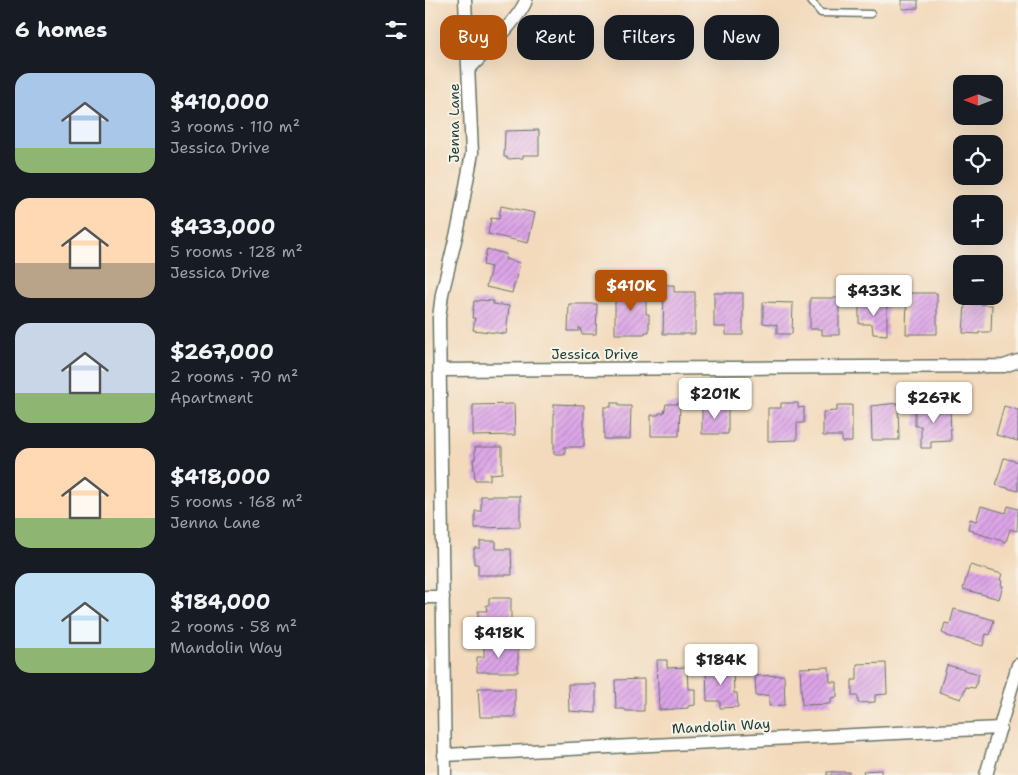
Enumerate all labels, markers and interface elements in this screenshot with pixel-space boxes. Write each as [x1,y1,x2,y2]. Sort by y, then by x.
chip: Buy [440,15,507,60]
chip: Rent [517,15,594,60]
chip: Filters [604,15,694,60]
chip: New [704,15,779,60]
text: 6 homes [15,16,107,44]
icon: filters [382,16,410,44]
north arrow [953,75,1003,125]
map controls [953,75,1003,305]
street label: Jenna Lane [445,83,463,163]
text: $410,000 [170,88,269,116]
icon: home [55,93,115,153]
text: 3 rooms · 110 m² [170,116,300,137]
button: locate [953,135,1003,185]
text: Jessica Drive [170,137,270,158]
button: + [953,195,1003,245]
text: $433,000 [170,213,275,241]
icon: home [55,218,115,278]
text: 5 rooms · 128 m² [170,241,303,262]
button: − [953,255,1003,305]
text: Jessica Drive [170,262,270,283]
pin: $410K [596,270,666,312]
pin: $433K [839,274,909,317]
text: $410K [606,275,656,296]
text: $433K [847,280,901,301]
text: $267,000 [170,338,274,366]
icon: home [55,343,115,403]
street label: Jessica Drive [551,345,639,363]
text: 2 rooms · 70 m² [170,366,298,387]
pin: $201K [680,378,750,420]
pin: $267K [899,382,969,424]
text: $201K [690,383,740,404]
text: Apartment [170,387,253,408]
text: $267K [907,387,961,408]
text: $418,000 [170,463,270,491]
icon: home [55,468,115,528]
text: 5 rooms · 168 m² [170,491,303,512]
text: Jenna Lane [170,512,261,533]
text: $184,000 [170,588,270,616]
icon: home [55,593,115,653]
text: 2 rooms · 58 m² [170,616,297,637]
pin: $418K [464,616,534,659]
text: $418K [474,622,524,643]
text: Mandolin Way [170,637,283,658]
pin: $184K [686,644,756,686]
text: $184K [696,649,746,670]
street label: Mandolin Way [671,714,771,738]

